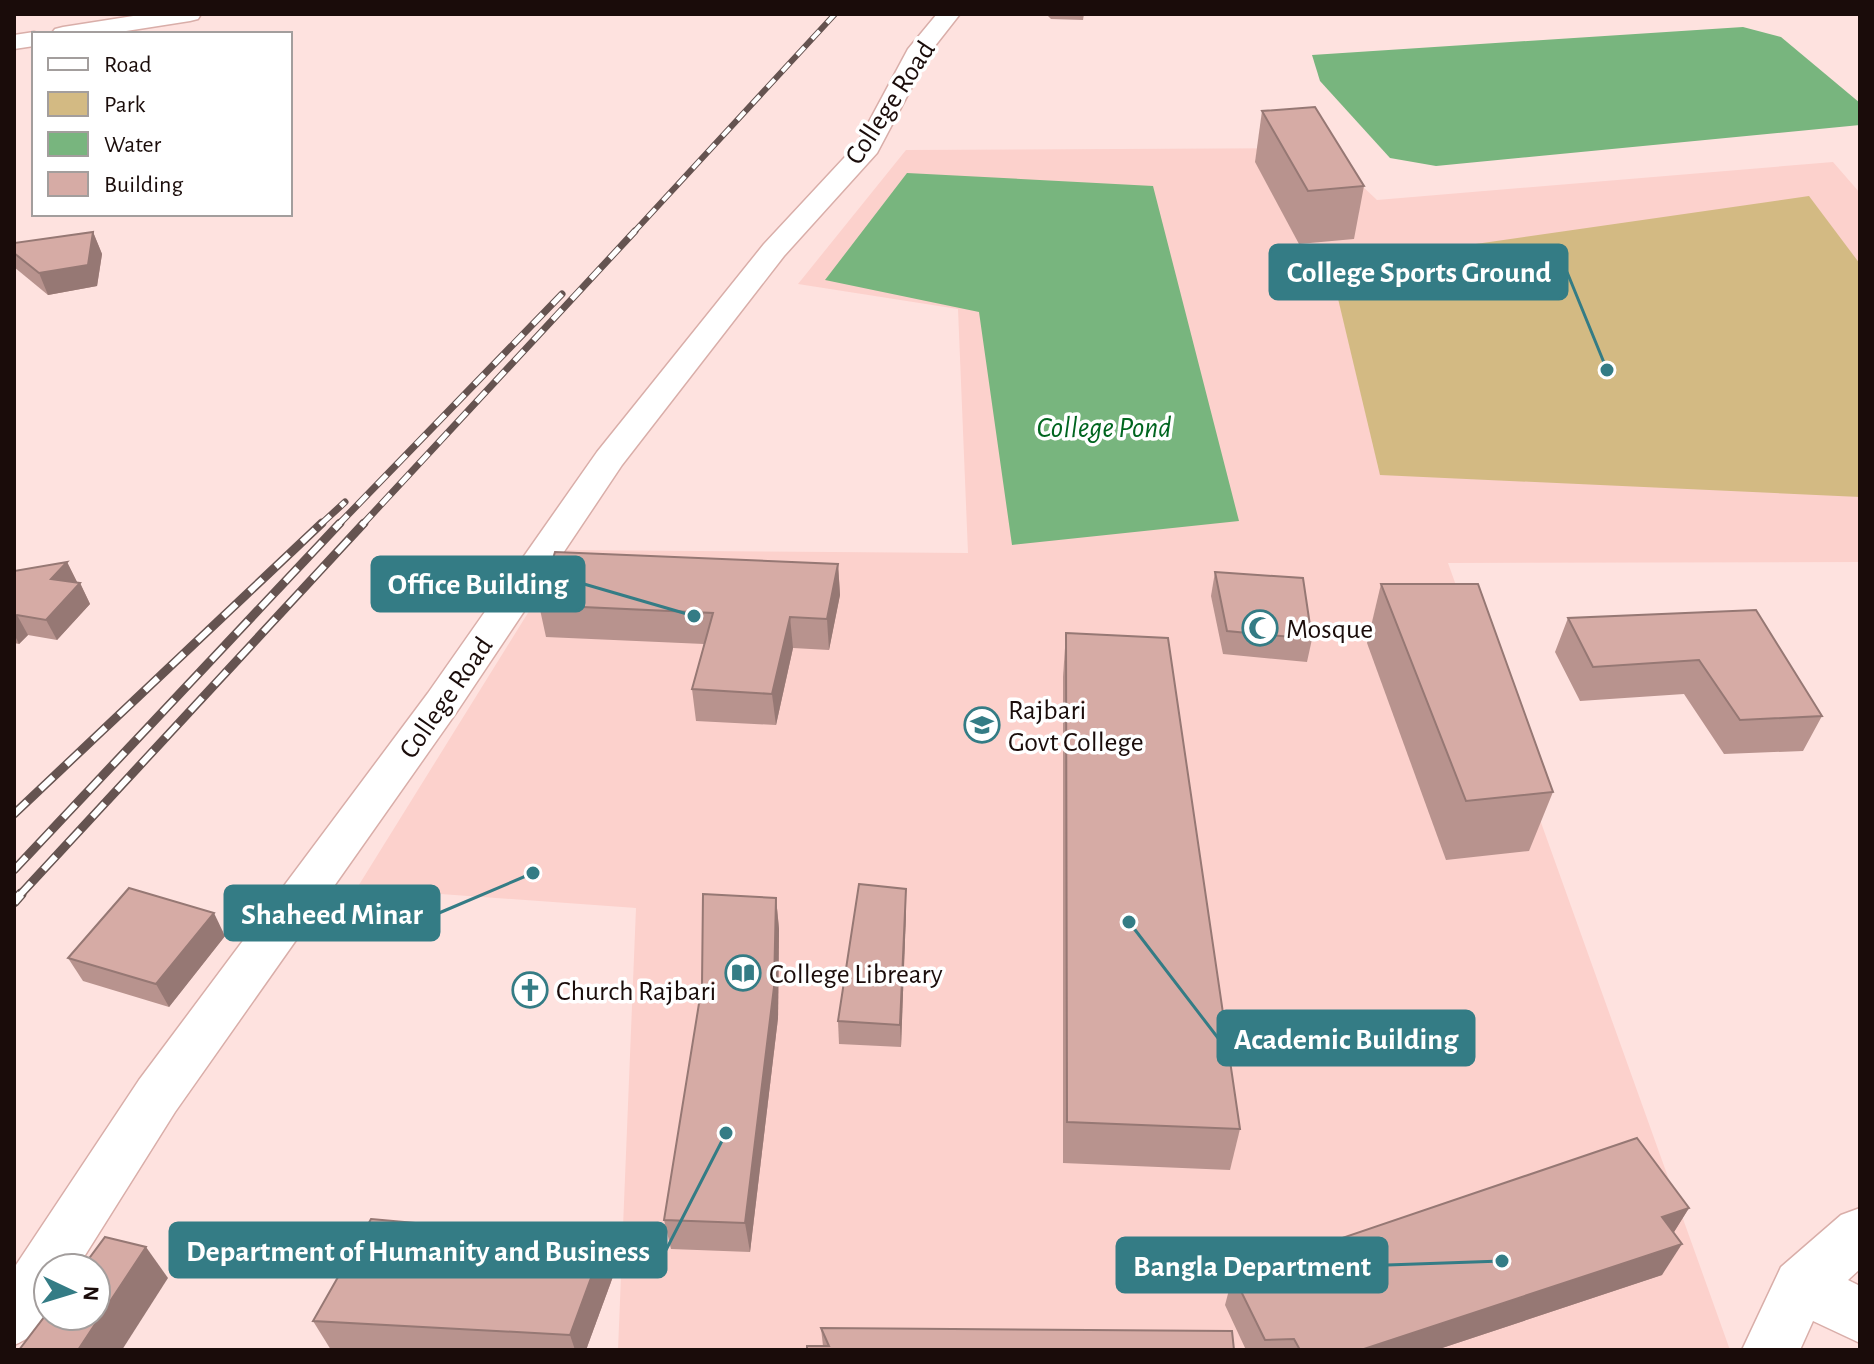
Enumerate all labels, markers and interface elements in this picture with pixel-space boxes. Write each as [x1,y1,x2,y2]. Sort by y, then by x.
legend [32,32,292,216]
street label: College Road [841,36,941,170]
text: Road [104,53,152,77]
text: Park [104,93,145,117]
text: Water [104,133,162,157]
text: Building [104,173,183,197]
callout: College Sports Ground [1270,245,1567,299]
text: College Sports Ground [1287,258,1552,288]
water label: College Pond [1036,413,1172,443]
callout: Office Building [372,557,584,611]
text: Office Building [388,570,569,600]
mosque icon: Mosque [1241,609,1279,647]
place label: Mosque [1286,616,1373,644]
street label: College Road [395,632,499,764]
place label: Rajbari Govt College [1008,697,1144,757]
school or university icon: Rajbari Govt College [963,706,1001,744]
callout: Shaheed Minar [225,886,439,940]
text: Shaheed Minar [241,900,424,930]
library icon: College Libreary [724,954,762,992]
place label: College Libreary [769,961,943,989]
church icon: Church Rajbari [511,971,549,1009]
place label: Church Rajbari [556,978,716,1006]
callout: Academic Building [1218,1011,1474,1065]
text: Academic Building [1234,1025,1459,1055]
callout: Department of Humanity and Business [170,1223,666,1277]
text: Department of Humanity and Business [186,1237,650,1267]
callout: Bangla Department [1117,1238,1387,1292]
north arrow [32,1252,112,1332]
text: Bangla Department [1133,1252,1371,1282]
text: N [79,1285,102,1302]

